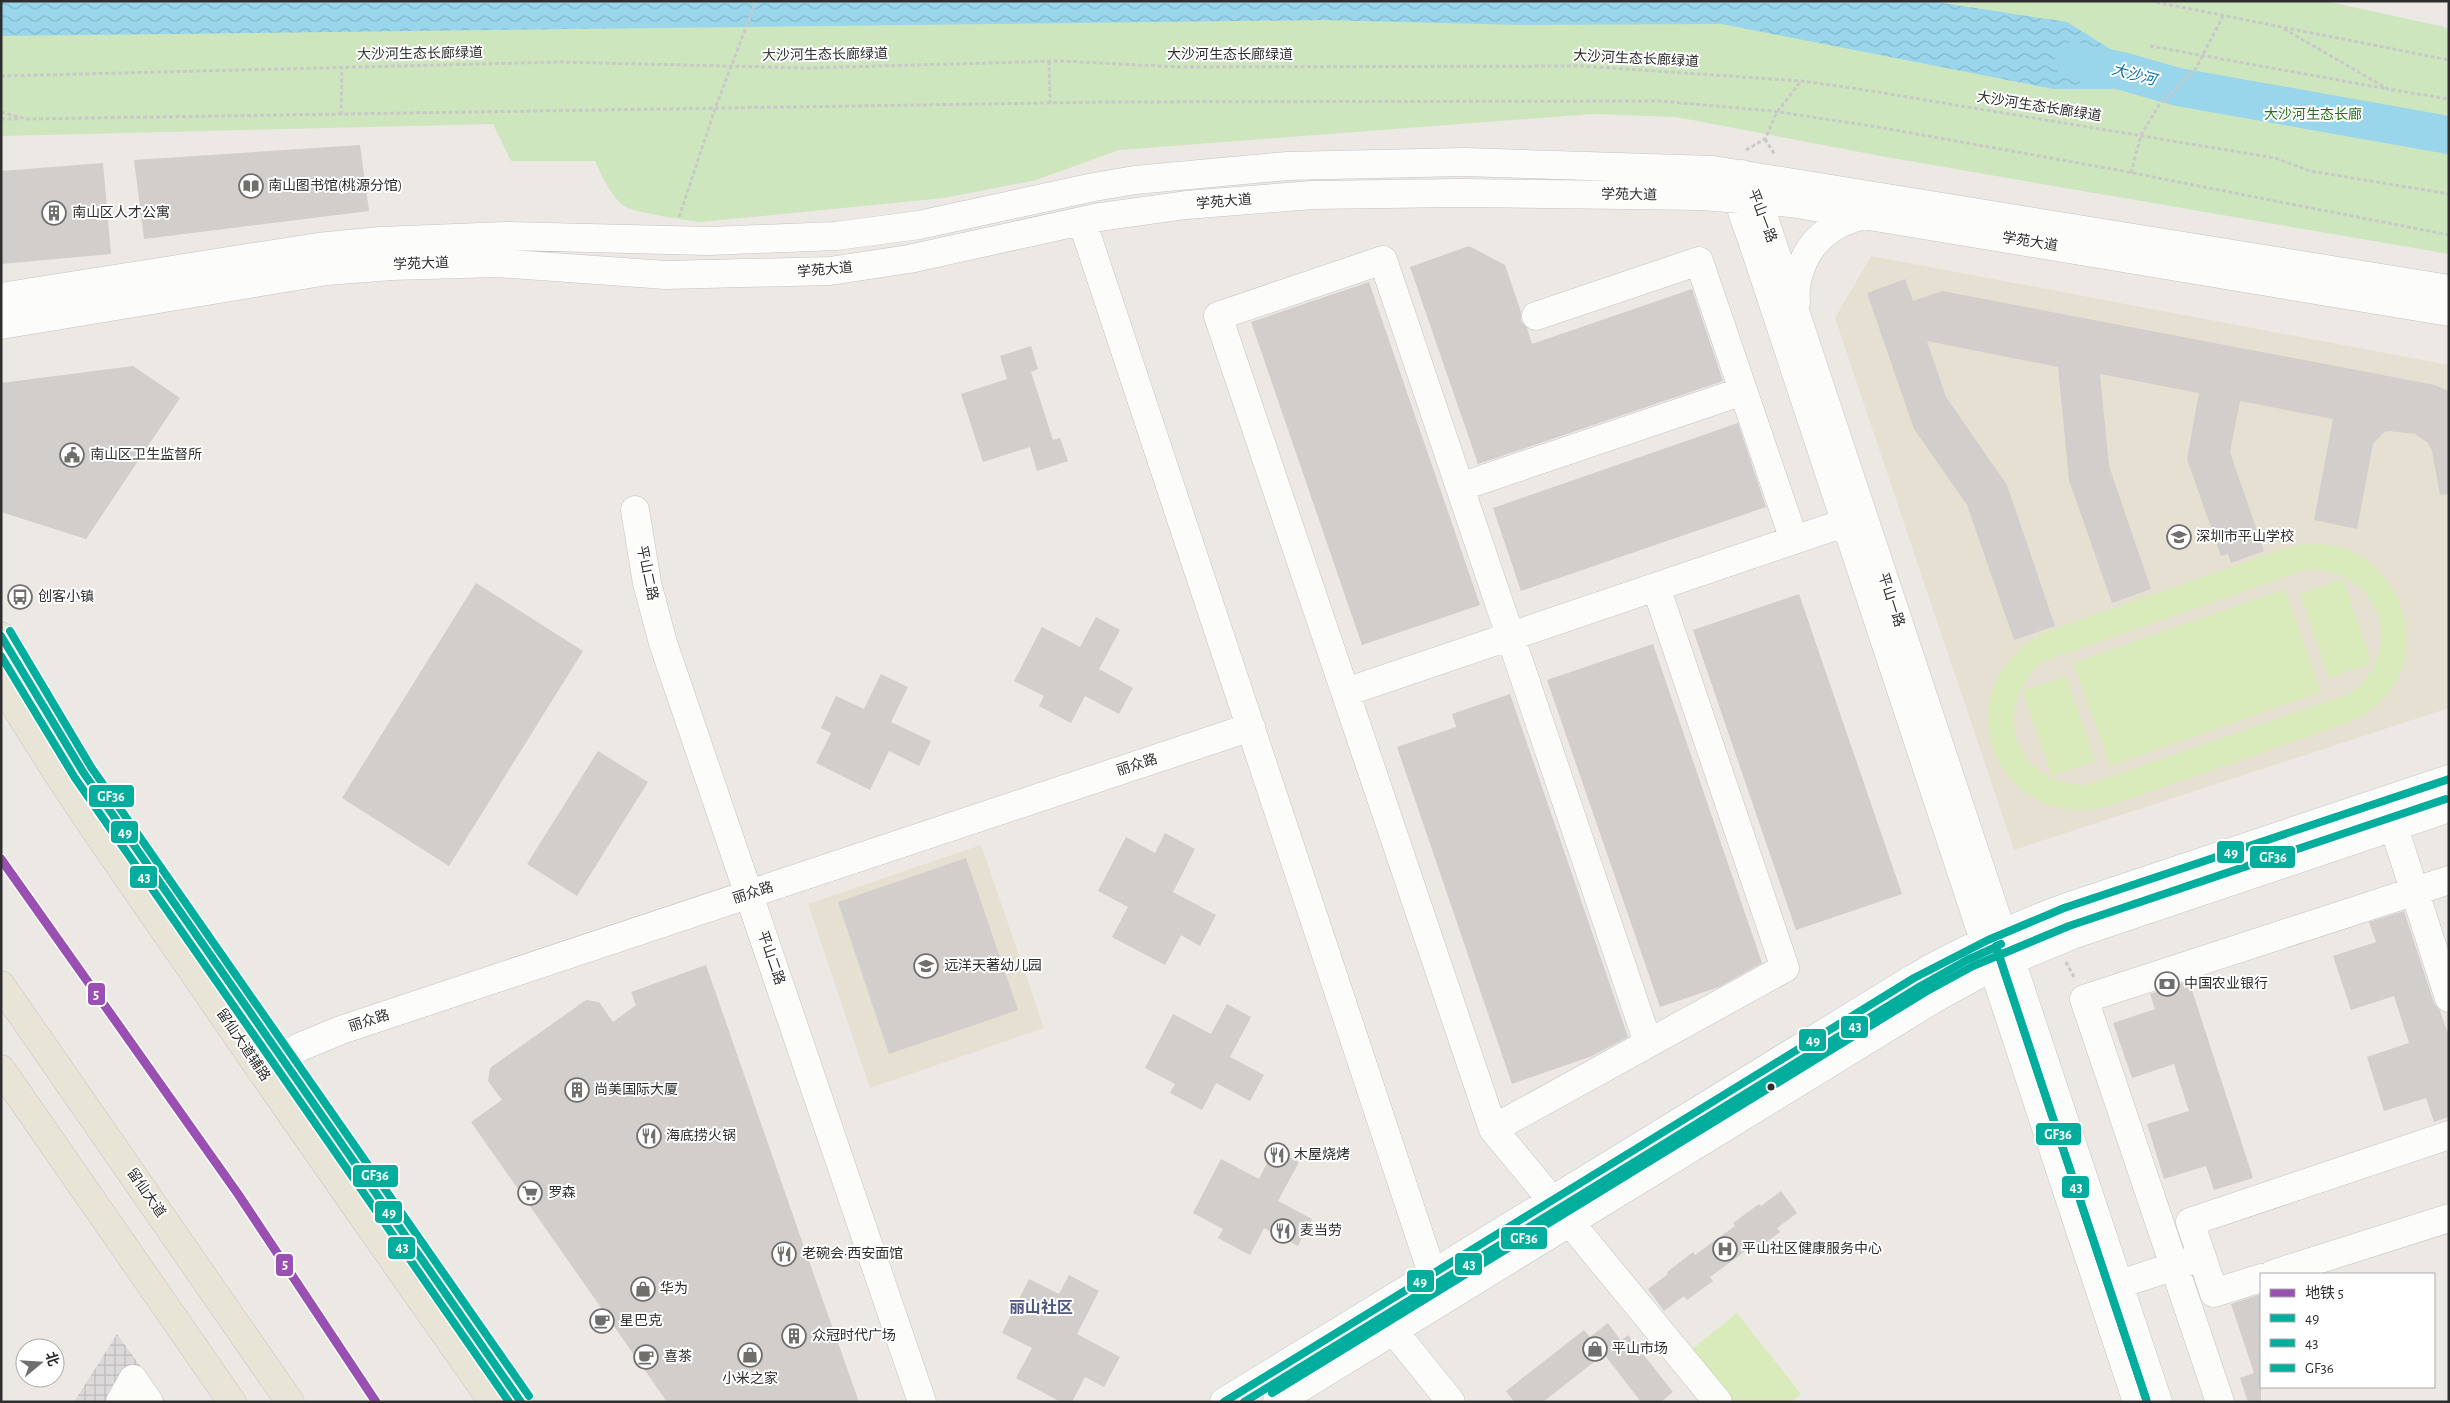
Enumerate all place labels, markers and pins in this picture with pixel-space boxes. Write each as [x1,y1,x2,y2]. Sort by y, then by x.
library icon: 南山图书馆(桃源分馆) [238,173,264,199]
place label: 南山图书馆(桃源分馆) [268,178,402,193]
building icon: 南山区人才公寓 [41,200,67,226]
place label: 南山区人才公寓 [72,204,170,220]
public building icon: 南山区卫生监督所 [59,442,85,468]
place label: 南山区卫生监督所 [90,447,202,462]
school or university icon: 深圳市平山学校 [2166,524,2192,550]
place label: 深圳市平山学校 [2196,528,2294,544]
bus stop icon: 创客小镇 [7,584,33,610]
place label: 创客小镇 [38,588,94,604]
school or university icon: 远洋天著幼儿园 [913,953,939,979]
place label: 远洋天著幼儿园 [944,958,1042,973]
bank icon: 中国农业银行 [2154,971,2180,997]
place label: 中国农业银行 [2184,976,2268,991]
building icon: 尚美国际大厦 [564,1077,590,1103]
place label: 尚美国际大厦 [594,1082,678,1097]
unlabelled marker [1766,1082,1776,1092]
restaurant icon: 海底捞火锅 [636,1123,662,1149]
place label: 海底捞火锅 [666,1128,736,1143]
restaurant icon: 木屋烧烤 [1264,1142,1290,1168]
place label: 木屋烧烤 [1294,1146,1350,1162]
supermarket icon: 罗森 [517,1180,543,1206]
place label: 罗森 [548,1185,576,1200]
restaurant icon: 麦当劳 [1270,1218,1296,1244]
place label: 麦当劳 [1300,1223,1342,1238]
hospital icon: 平山社区健康服务中心 [1712,1236,1738,1262]
place label: 平山社区健康服务中心 [1742,1240,1882,1256]
restaurant icon: 老碗会·西安面馆 [771,1241,797,1267]
place label: 老碗会·西安面馆 [802,1246,903,1261]
shop icon: 华为 [630,1276,656,1302]
place label: 华为 [660,1280,688,1296]
cafe icon: 星巴克 [589,1308,615,1334]
place label: 星巴克 [620,1313,662,1328]
building icon: 众冠时代广场 [781,1323,807,1349]
place label: 众冠时代广场 [812,1327,896,1343]
shop icon: 平山市场 [1582,1336,1608,1362]
place label: 平山市场 [1612,1341,1668,1356]
shop icon: 小米之家 [737,1342,763,1368]
cafe icon: 喜茶 [633,1344,659,1370]
place label: 喜茶 [664,1349,692,1364]
place label: 小米之家 [722,1370,778,1386]

